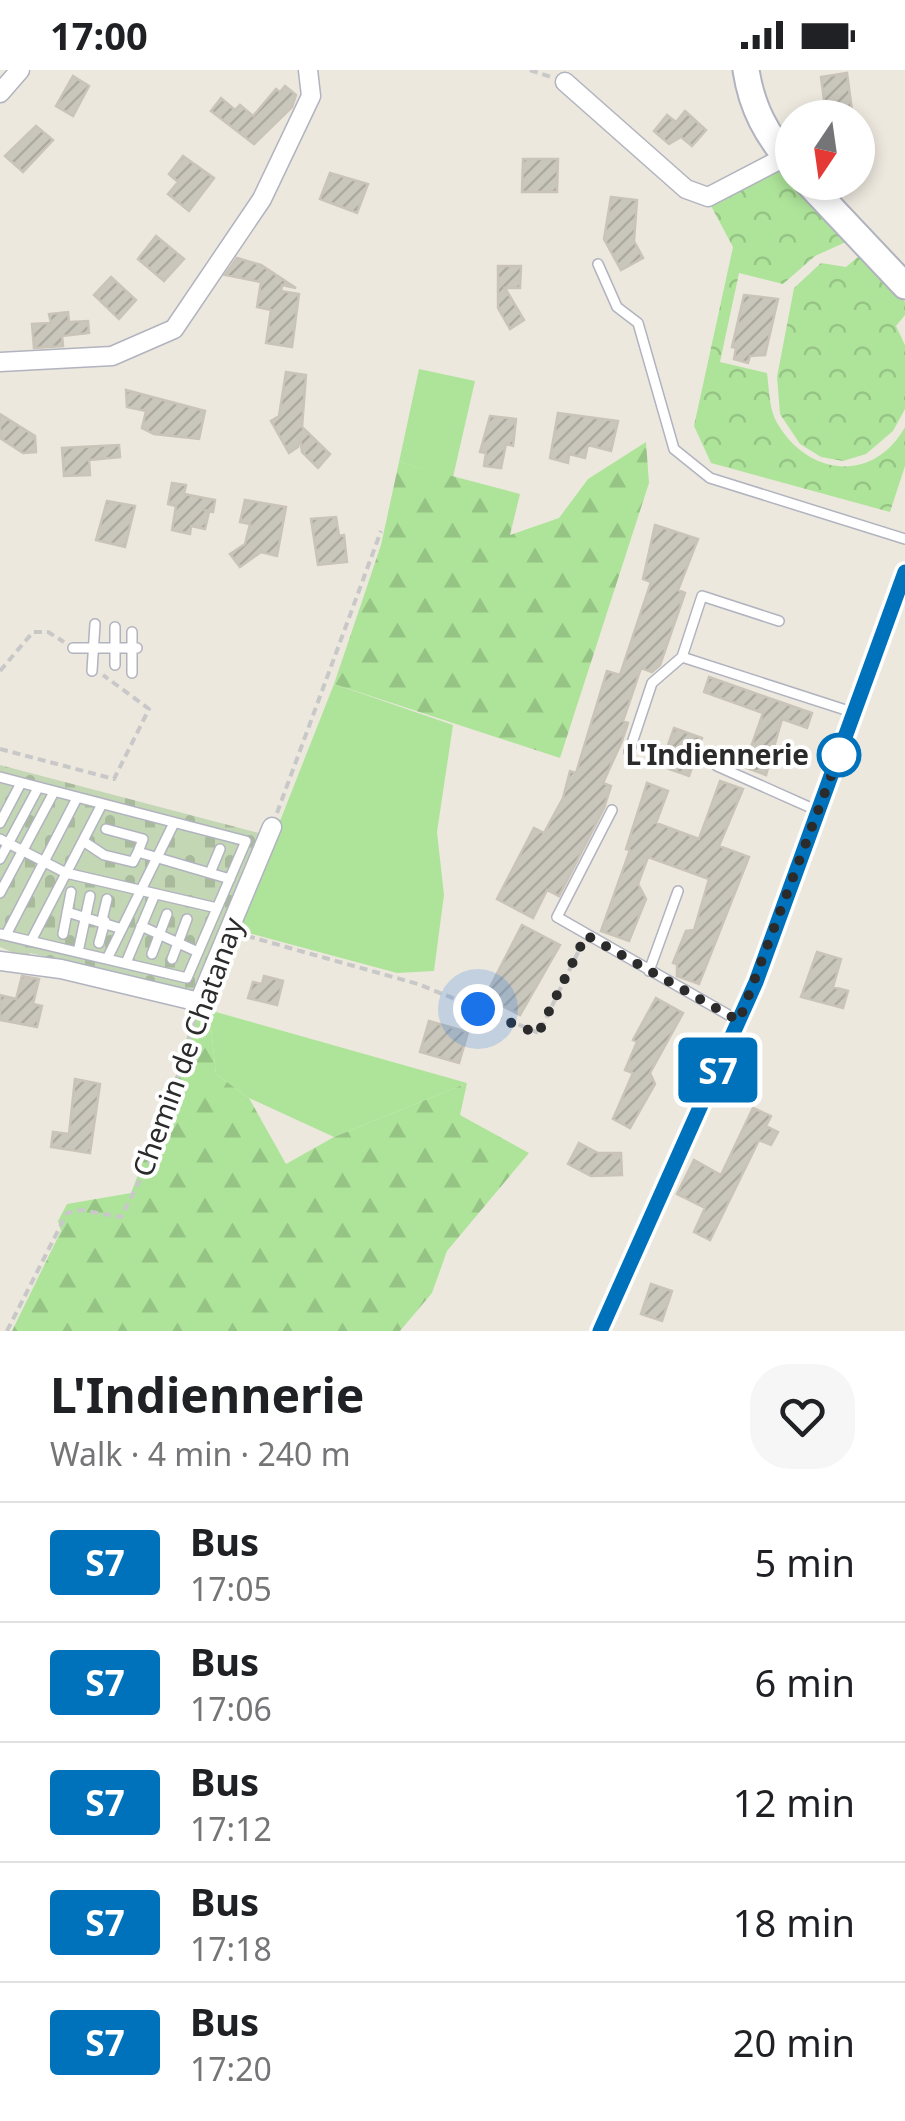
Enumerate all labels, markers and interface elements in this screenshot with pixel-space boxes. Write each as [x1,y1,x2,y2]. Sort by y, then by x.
text: 17:00 [50,9,148,61]
north arrow [775,100,875,200]
map controls [775,100,875,200]
marker: L'Indiennerie [818,734,860,776]
place label: L'Indiennerie [626,735,809,773]
street label: Chemin de Chatanay [123,911,252,1181]
your location [453,984,503,1034]
line badge: S7 [673,1038,763,1102]
text: S7 [698,1047,738,1094]
text: L'Indiennerie [50,1362,365,1427]
button: heart [750,1364,855,1469]
text: Walk · 4 min · 240 m [50,1432,351,1475]
text: Bus [190,1515,259,1567]
text: 5 min [755,1536,855,1588]
text: S7 [85,1539,125,1586]
text: 17:05 [190,1567,272,1610]
text: Bus [190,1635,259,1687]
text: 6 min [755,1656,855,1708]
text: S7 [85,1659,125,1706]
text: 17:06 [190,1687,272,1730]
text: Bus [190,1755,259,1807]
text: 12 min [733,1776,855,1828]
text: S7 [85,1779,125,1826]
text: 17:12 [190,1807,272,1850]
text: Bus [190,1875,259,1927]
text: 18 min [733,1896,855,1948]
text: S7 [85,1899,125,1946]
text: 17:18 [190,1927,272,1970]
text: Bus [190,1995,259,2047]
text: 20 min [733,2016,855,2068]
text: S7 [85,2019,125,2066]
text: 17:20 [190,2047,272,2090]

